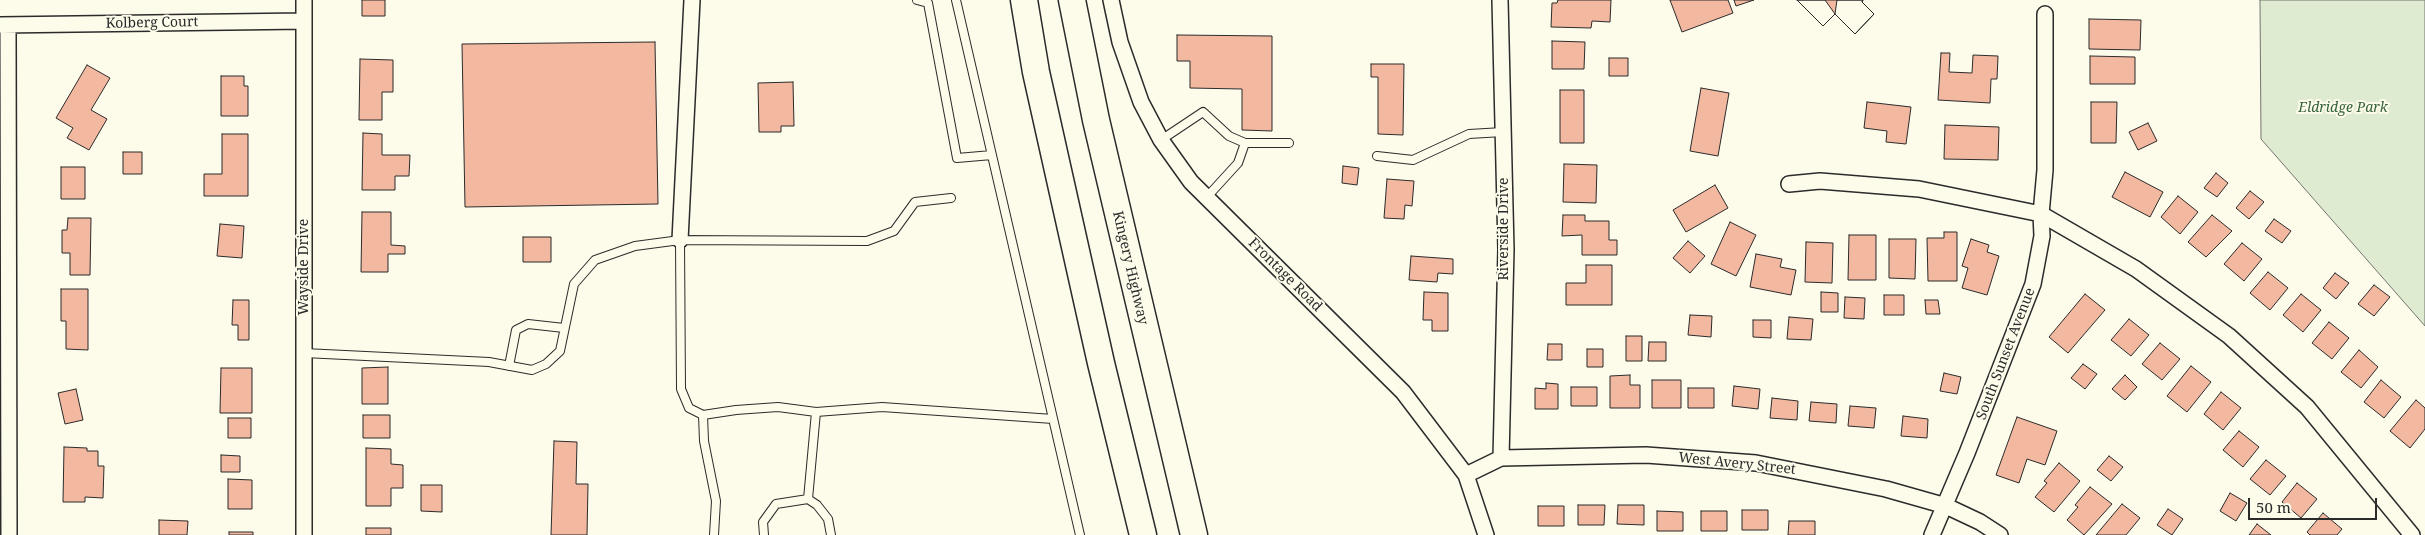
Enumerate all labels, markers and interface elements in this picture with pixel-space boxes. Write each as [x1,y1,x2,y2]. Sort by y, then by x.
street label: Kolberg Court [105,14,199,32]
park label: Eldridge Park [2298,100,2388,116]
street label: Riverside Drive [1496,177,1512,281]
street label: Kingery Highway [1109,210,1151,326]
street label: Wayside Drive [296,219,312,315]
street label: Frontage Road [1245,235,1325,315]
street label: South Sunset Avenue [1973,286,2039,422]
street label: West Avery Street [1677,449,1797,479]
scale bar [2250,488,2379,520]
text: 50 m [2256,497,2291,517]

